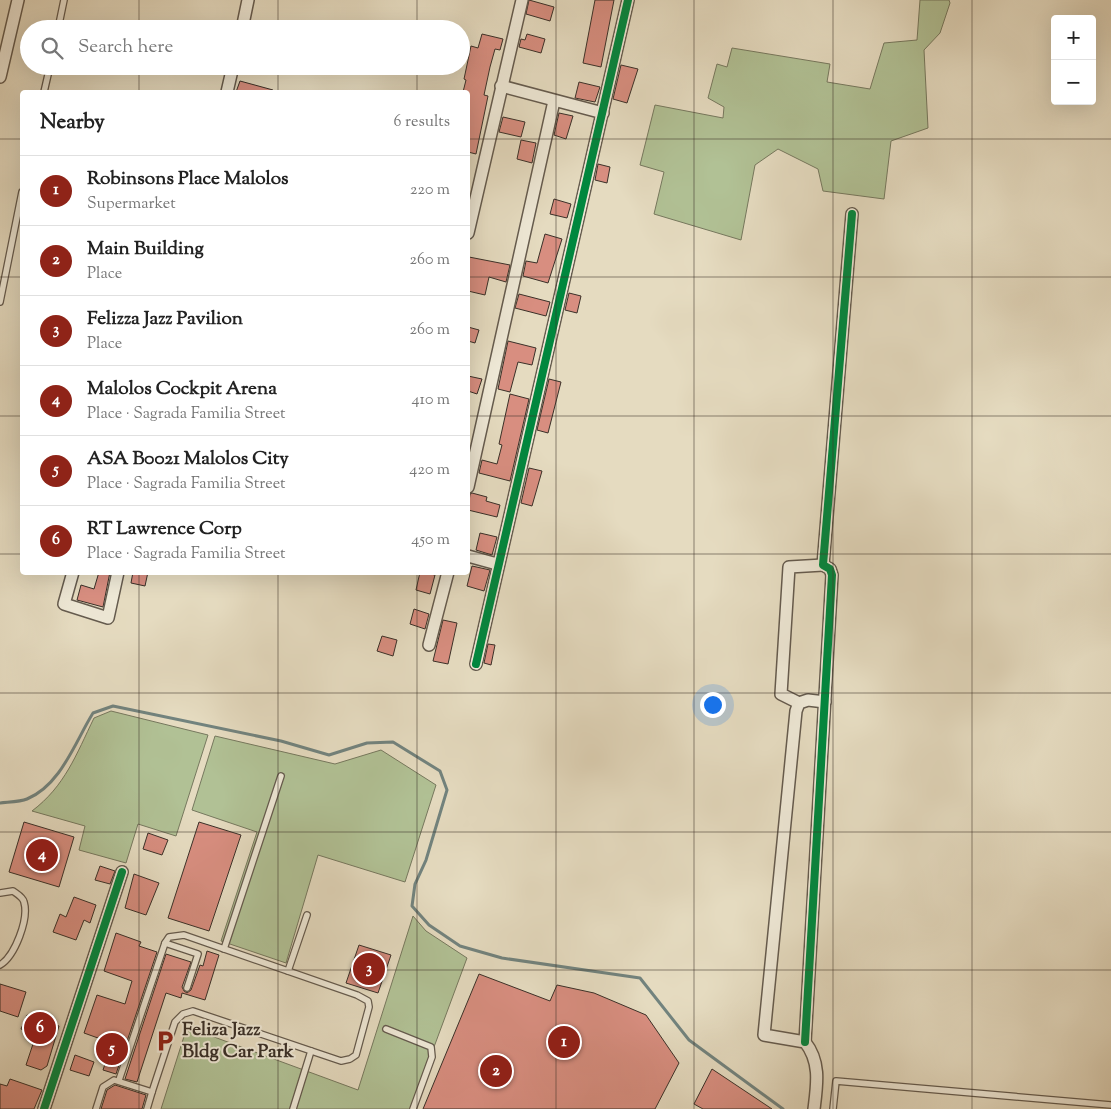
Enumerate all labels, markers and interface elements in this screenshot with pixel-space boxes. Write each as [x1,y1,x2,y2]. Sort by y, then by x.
map controls [1051,15,1096,105]
button: + [1051,15,1096,60]
search box [20,20,470,75]
icon: search [38,34,66,62]
text: Search here [78,34,173,61]
button: − [1051,60,1096,105]
text: Nearby [40,108,105,138]
text: 6 results [394,111,450,134]
text: Robinsons Place Malolos [87,166,289,193]
text: 1 [53,179,59,202]
text: 220 m [410,179,450,202]
text: Supermarket [87,193,176,216]
text: Main Building [87,236,204,263]
text: 2 [52,249,60,272]
text: 260 m [409,249,450,272]
text: Place [87,263,122,286]
text: Felizza Jazz Pavilion [87,306,243,333]
text: 3 [53,319,59,342]
text: 260 m [409,319,450,342]
text: Place [87,333,122,356]
text: Malolos Cockpit Arena [87,376,277,403]
text: 4 [52,389,60,412]
text: 410 m [412,389,450,412]
text: Place · Sagrada Familia Street [87,403,286,426]
text: ASA B0021 Malolos City [87,446,289,473]
text: 5 [53,459,59,482]
text: 420 m [409,459,450,482]
text: Place · Sagrada Familia Street [87,473,286,496]
text: RT Lawrence Corp [87,516,242,543]
text: 6 [52,529,60,552]
text: 450 m [411,529,450,552]
text: Place · Sagrada Familia Street [87,543,286,566]
your location [700,692,726,718]
pin: 4 [26,836,58,874]
pin: 3 [353,950,385,988]
pin: 6 [24,1009,56,1047]
place label: Feliza Jazz Bldg Car Park [182,1017,295,1066]
pin: 1 [548,1023,580,1061]
parking icon: Feliza Jazz Bldg Car Park [152,1028,178,1054]
pin: 5 [96,1030,128,1068]
pin: 2 [480,1052,512,1090]

